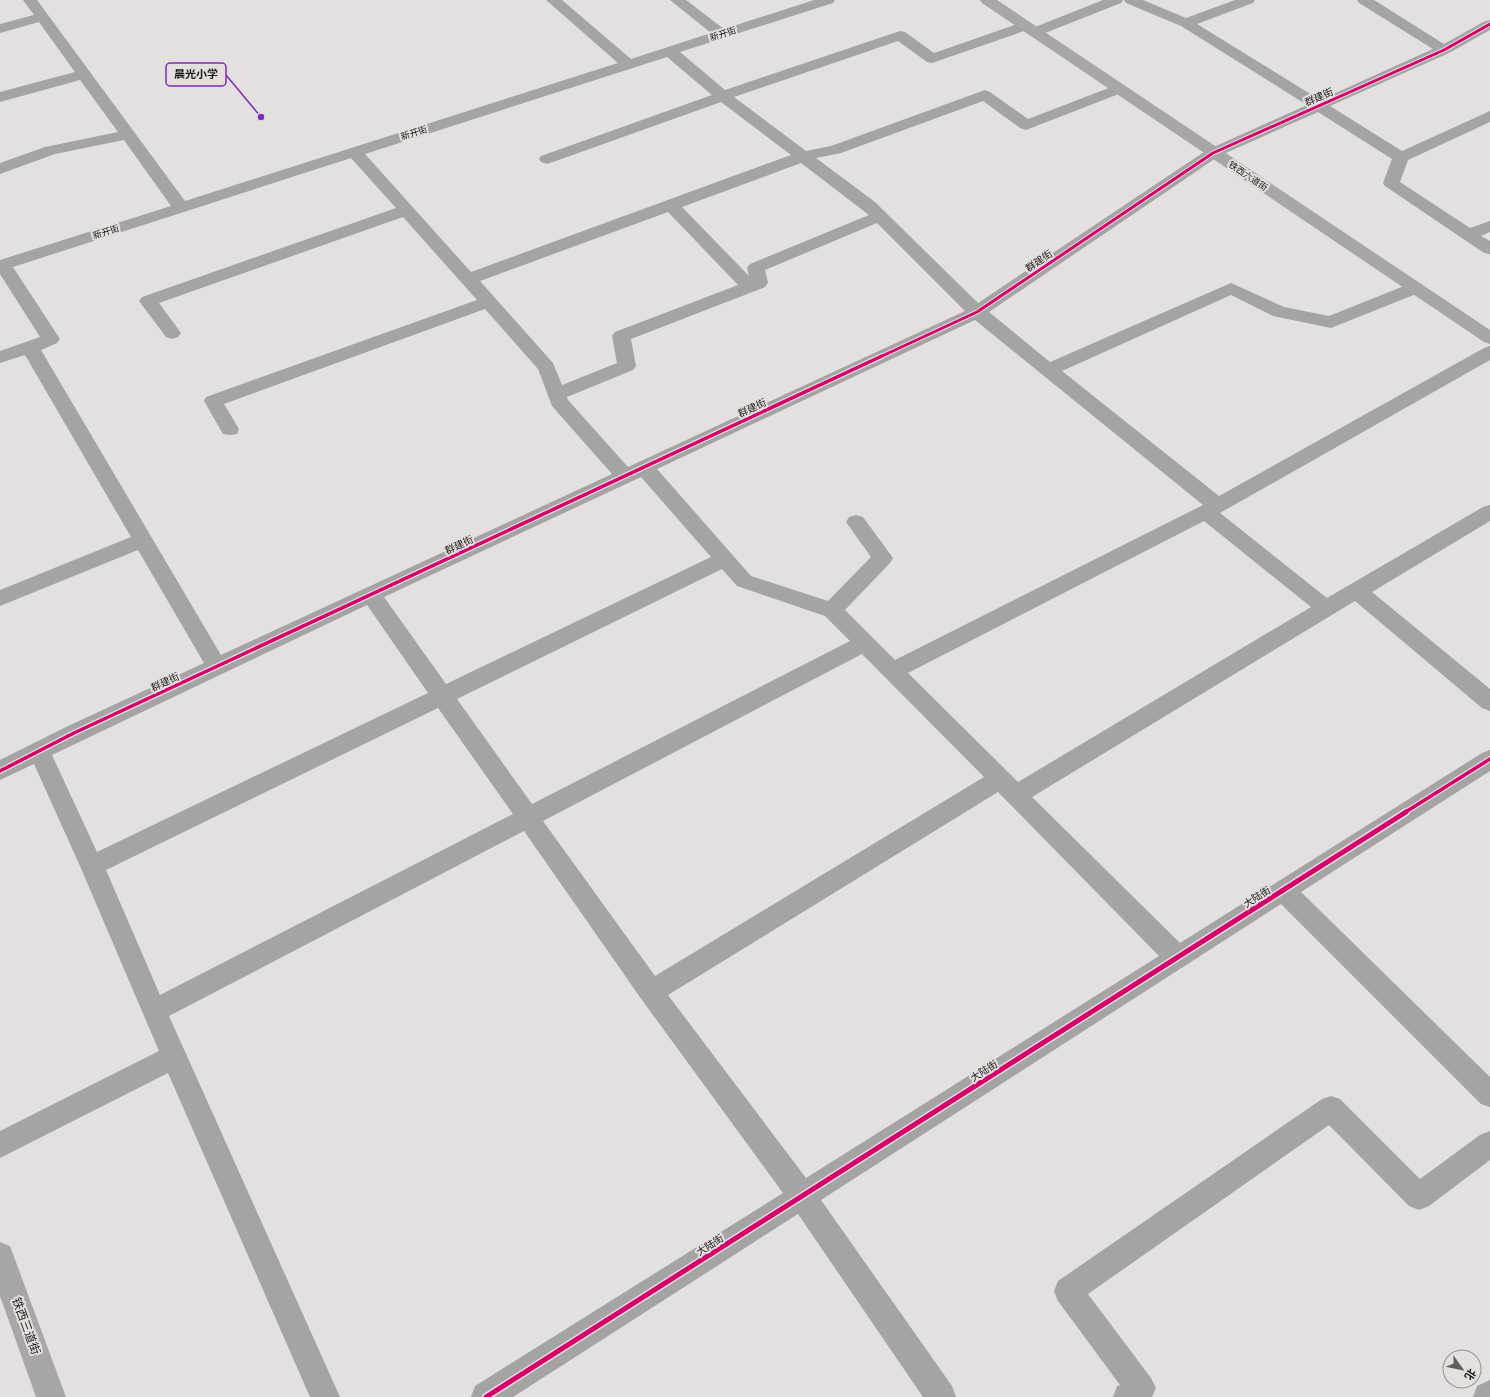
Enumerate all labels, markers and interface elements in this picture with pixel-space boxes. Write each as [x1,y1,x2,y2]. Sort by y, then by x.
street label: 新开街 [709,25,737,43]
callout: 晨光小学 [166,63,226,86]
text: 晨光小学 [174,68,218,80]
street label: 群建街 [1303,86,1335,108]
street label: 新开街 [400,124,428,142]
street label: 铁西六道街 [1227,159,1269,193]
street label: 新开街 [92,223,120,241]
street label: 群建街 [1023,248,1055,274]
street label: 群建街 [736,397,768,419]
street label: 群建街 [443,534,475,556]
street label: 群建街 [149,671,181,693]
street label: 大陆街 [1241,884,1273,910]
street label: 大陆街 [968,1058,1000,1084]
street label: 大陆街 [694,1232,726,1258]
street label: 铁西三道街 [9,1295,43,1357]
north arrow [1442,1349,1482,1389]
text: 北 [1462,1367,1478,1382]

